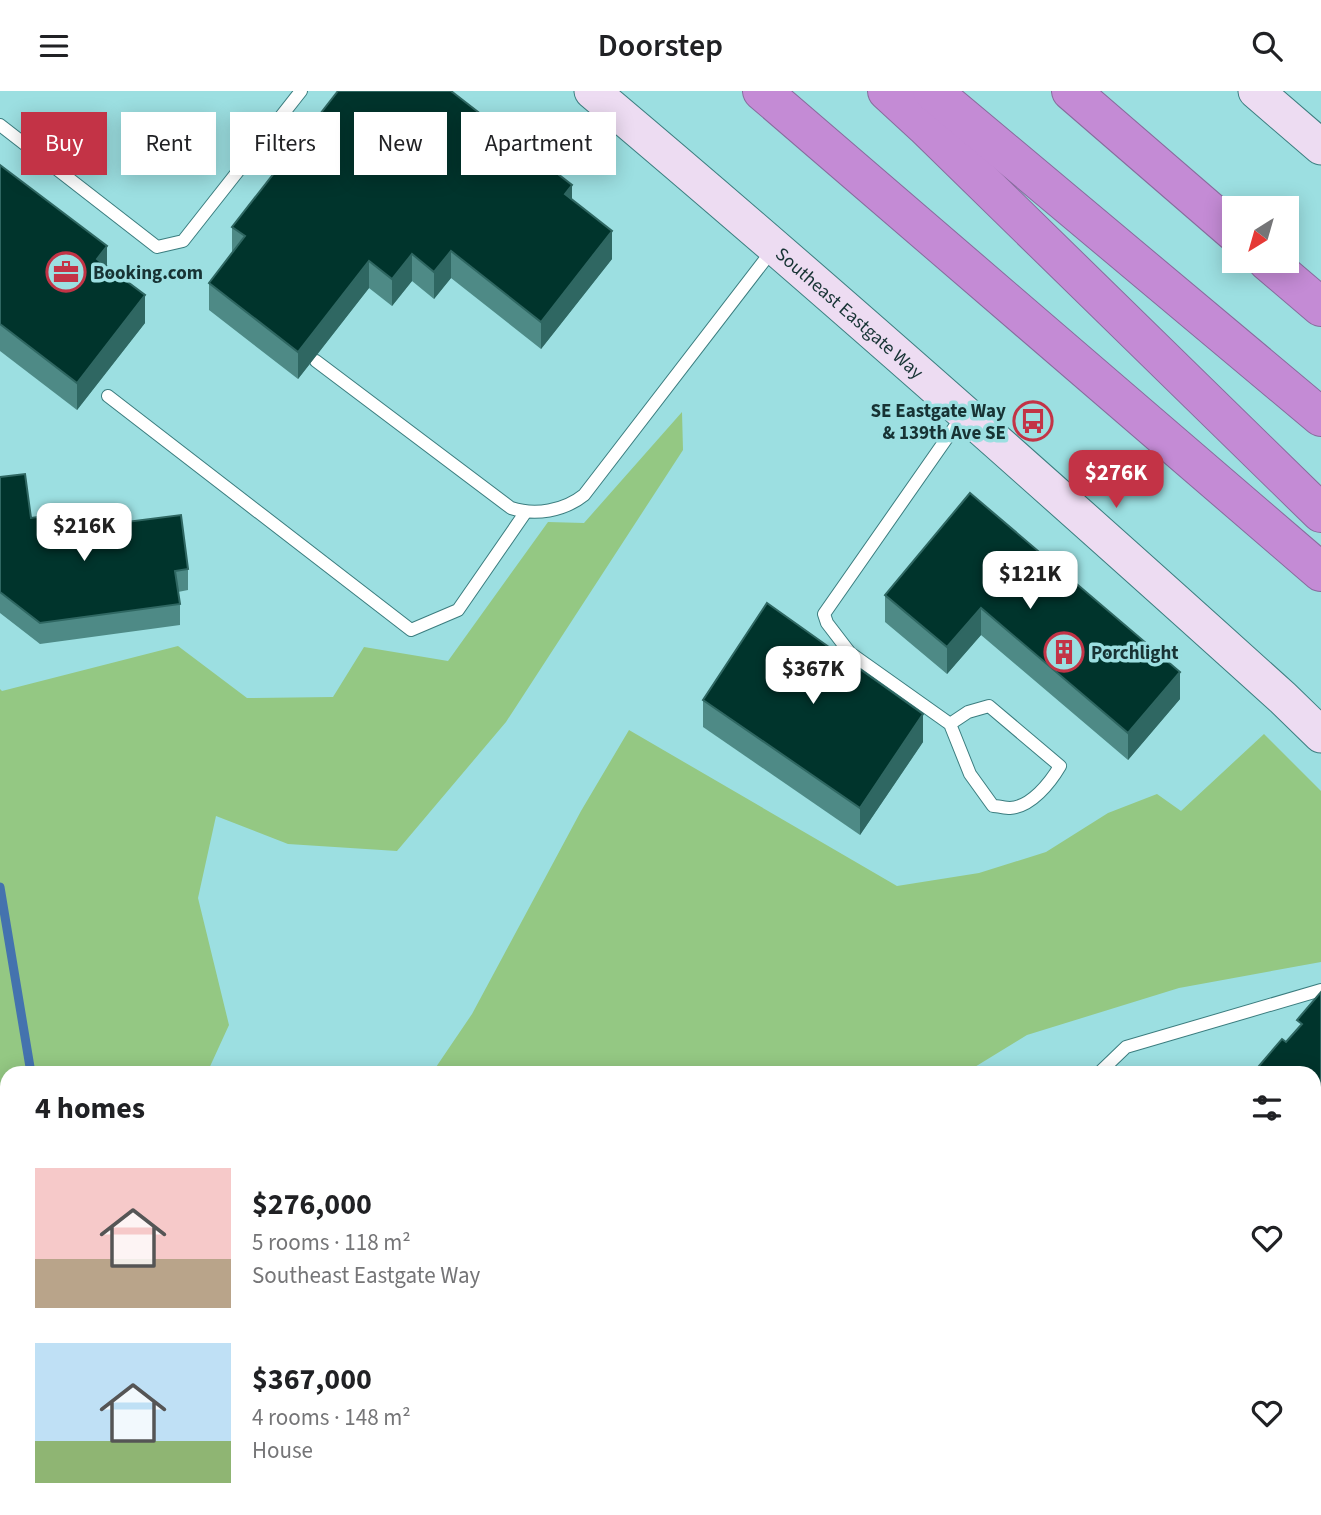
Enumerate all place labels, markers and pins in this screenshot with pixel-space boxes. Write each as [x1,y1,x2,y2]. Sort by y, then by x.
office icon: Booking.com [45,251,87,293]
place label: Booking.com [93,260,203,287]
place label: SE Eastgate Way & 139th Ave SE [871,398,1006,447]
bus stop icon: SE Eastgate Way & 139th Ave SE [1012,400,1054,442]
pin: $276K [1067,451,1165,510]
pin: $216K [35,503,133,563]
pin: $121K [981,552,1079,611]
building icon: Porchlight [1043,631,1085,673]
place label: Porchlight [1091,640,1179,667]
pin: $367K [764,647,862,706]

